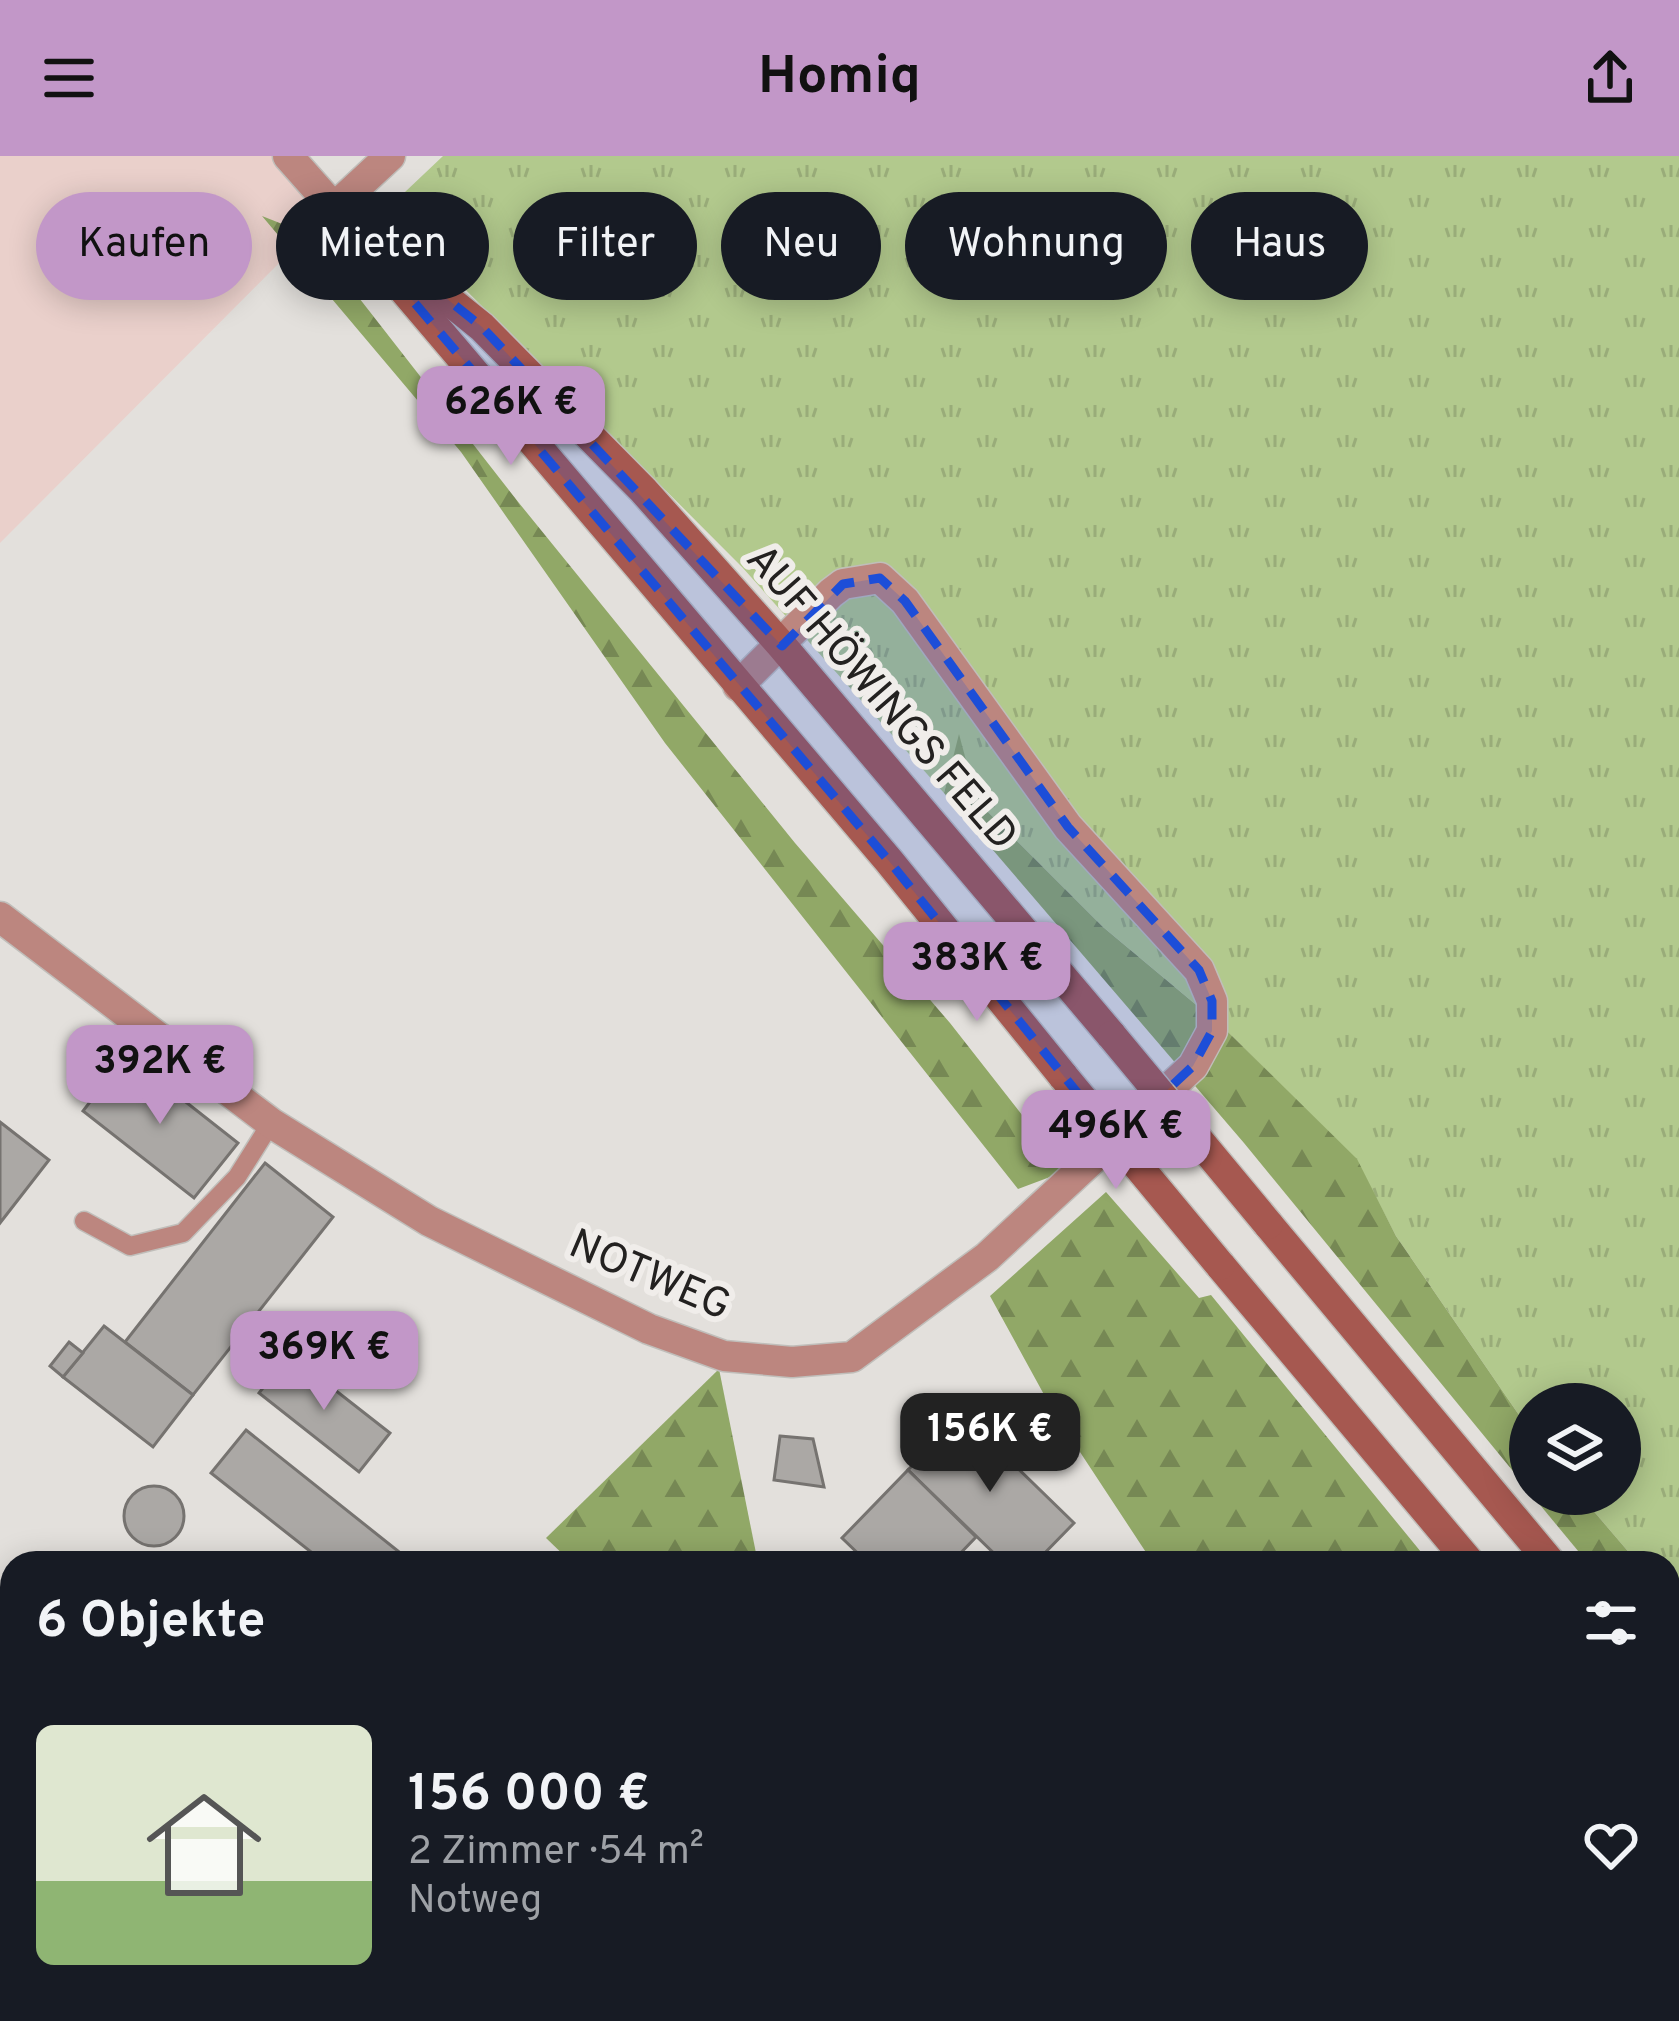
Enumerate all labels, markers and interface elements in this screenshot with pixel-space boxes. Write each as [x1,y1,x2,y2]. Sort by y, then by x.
text: Homiq [758,44,921,113]
icon: menu [36,45,102,111]
icon: share [1577,45,1643,111]
chip: Kaufen [36,192,252,300]
chip: Mieten [276,192,489,300]
chip: Filter [513,192,697,300]
chip: Neu [721,192,881,300]
chip: Wohnung [905,192,1167,300]
chip: Haus [1191,192,1368,300]
pin: 626K € [413,366,609,468]
text: 626K € [444,380,578,429]
street label: AUF HÖWINGS FELD [733,534,1028,863]
pin: 383K € [879,922,1075,1024]
text: 383K € [910,936,1044,985]
pin: 392K € [62,1025,258,1127]
text: 392K € [93,1039,227,1088]
pin: 496K € [1018,1090,1214,1192]
text: 496K € [1048,1104,1184,1153]
street label: NOTWEG [560,1219,738,1335]
pin: 369K € [226,1311,422,1413]
text: 369K € [257,1325,391,1374]
map controls [1509,1383,1641,1515]
button: layers [1509,1383,1641,1515]
pin: 156K € [892,1393,1088,1495]
text: 156K € [927,1407,1053,1456]
icon: filters [1578,1590,1644,1656]
text: 6 Objekte [36,1591,266,1656]
text: 156 000 € [408,1764,650,1829]
icon: home [132,1773,276,1917]
icon: heart [1578,1812,1644,1878]
text: 2 Zimmer · 54 m² [408,1829,704,1878]
text: Notweg [408,1878,542,1927]

